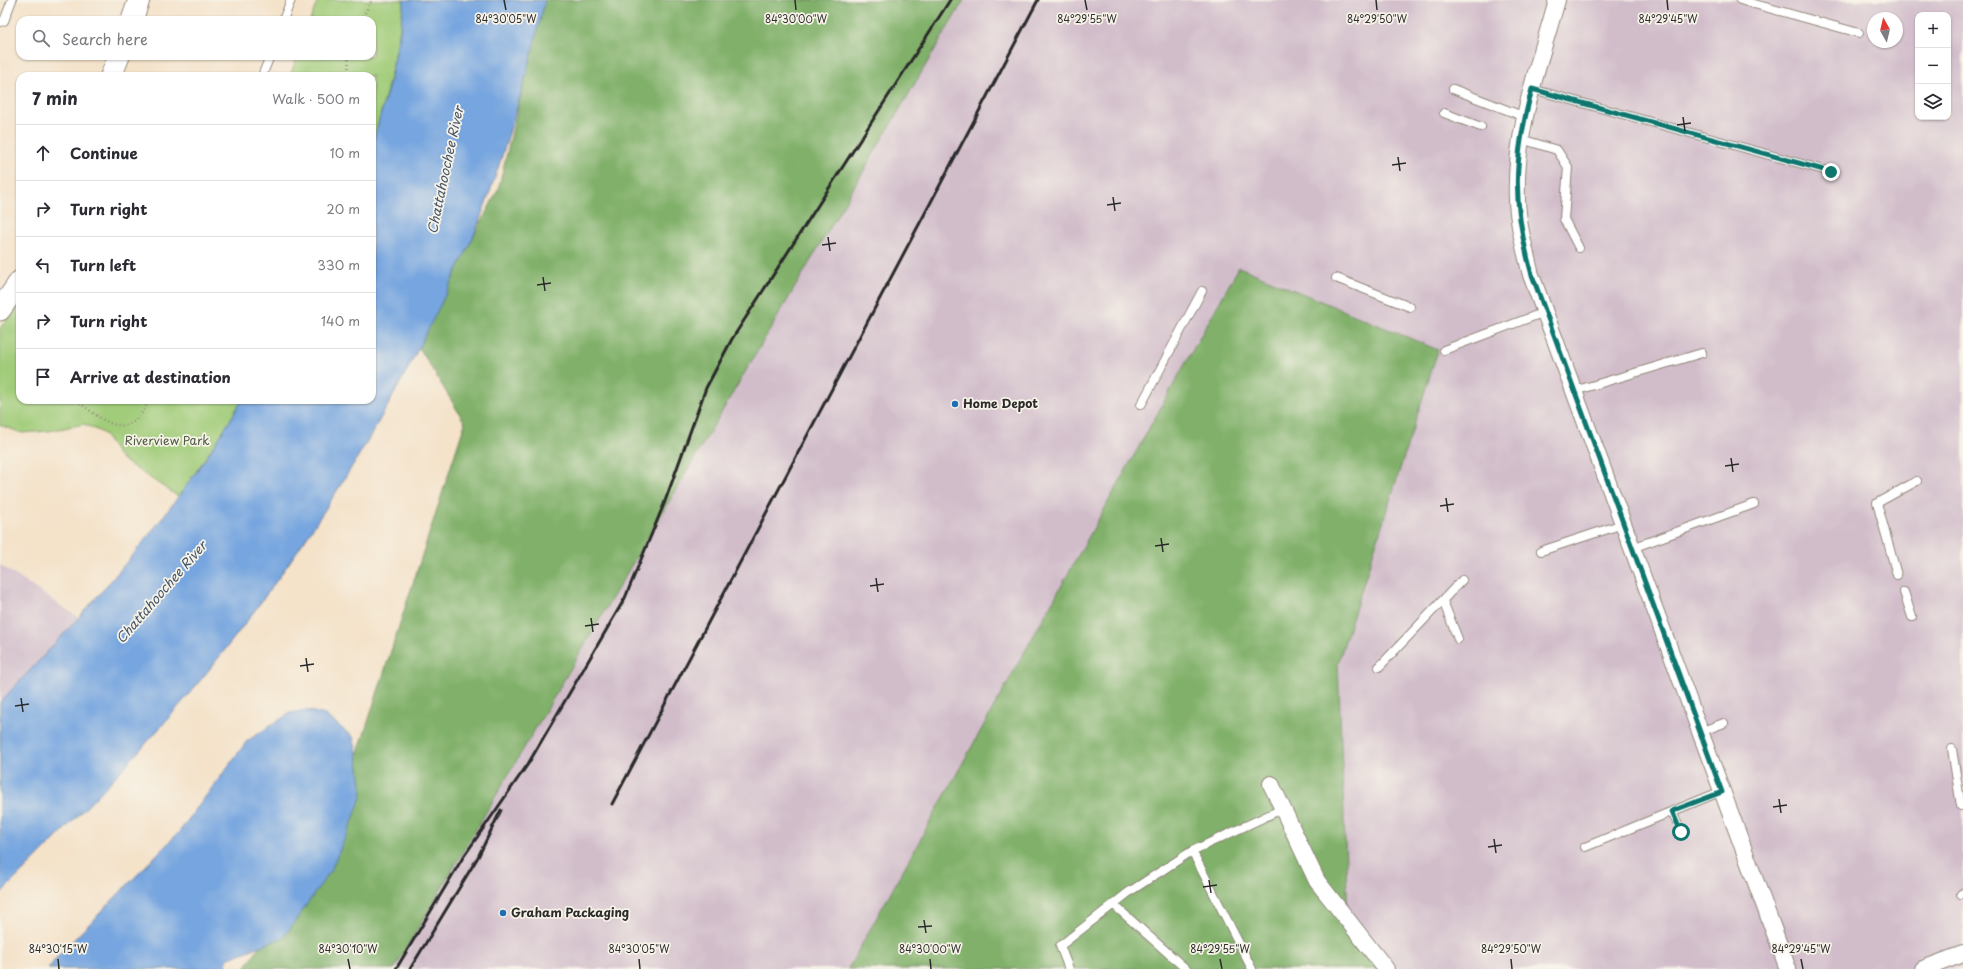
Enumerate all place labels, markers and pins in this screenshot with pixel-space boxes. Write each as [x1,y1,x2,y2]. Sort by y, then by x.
place label: Home Depot [963,394,1038,412]
marker: Home Depot [950,399,960,409]
place label: Graham Packaging [511,903,629,921]
marker: Graham Packaging [498,908,508,918]

